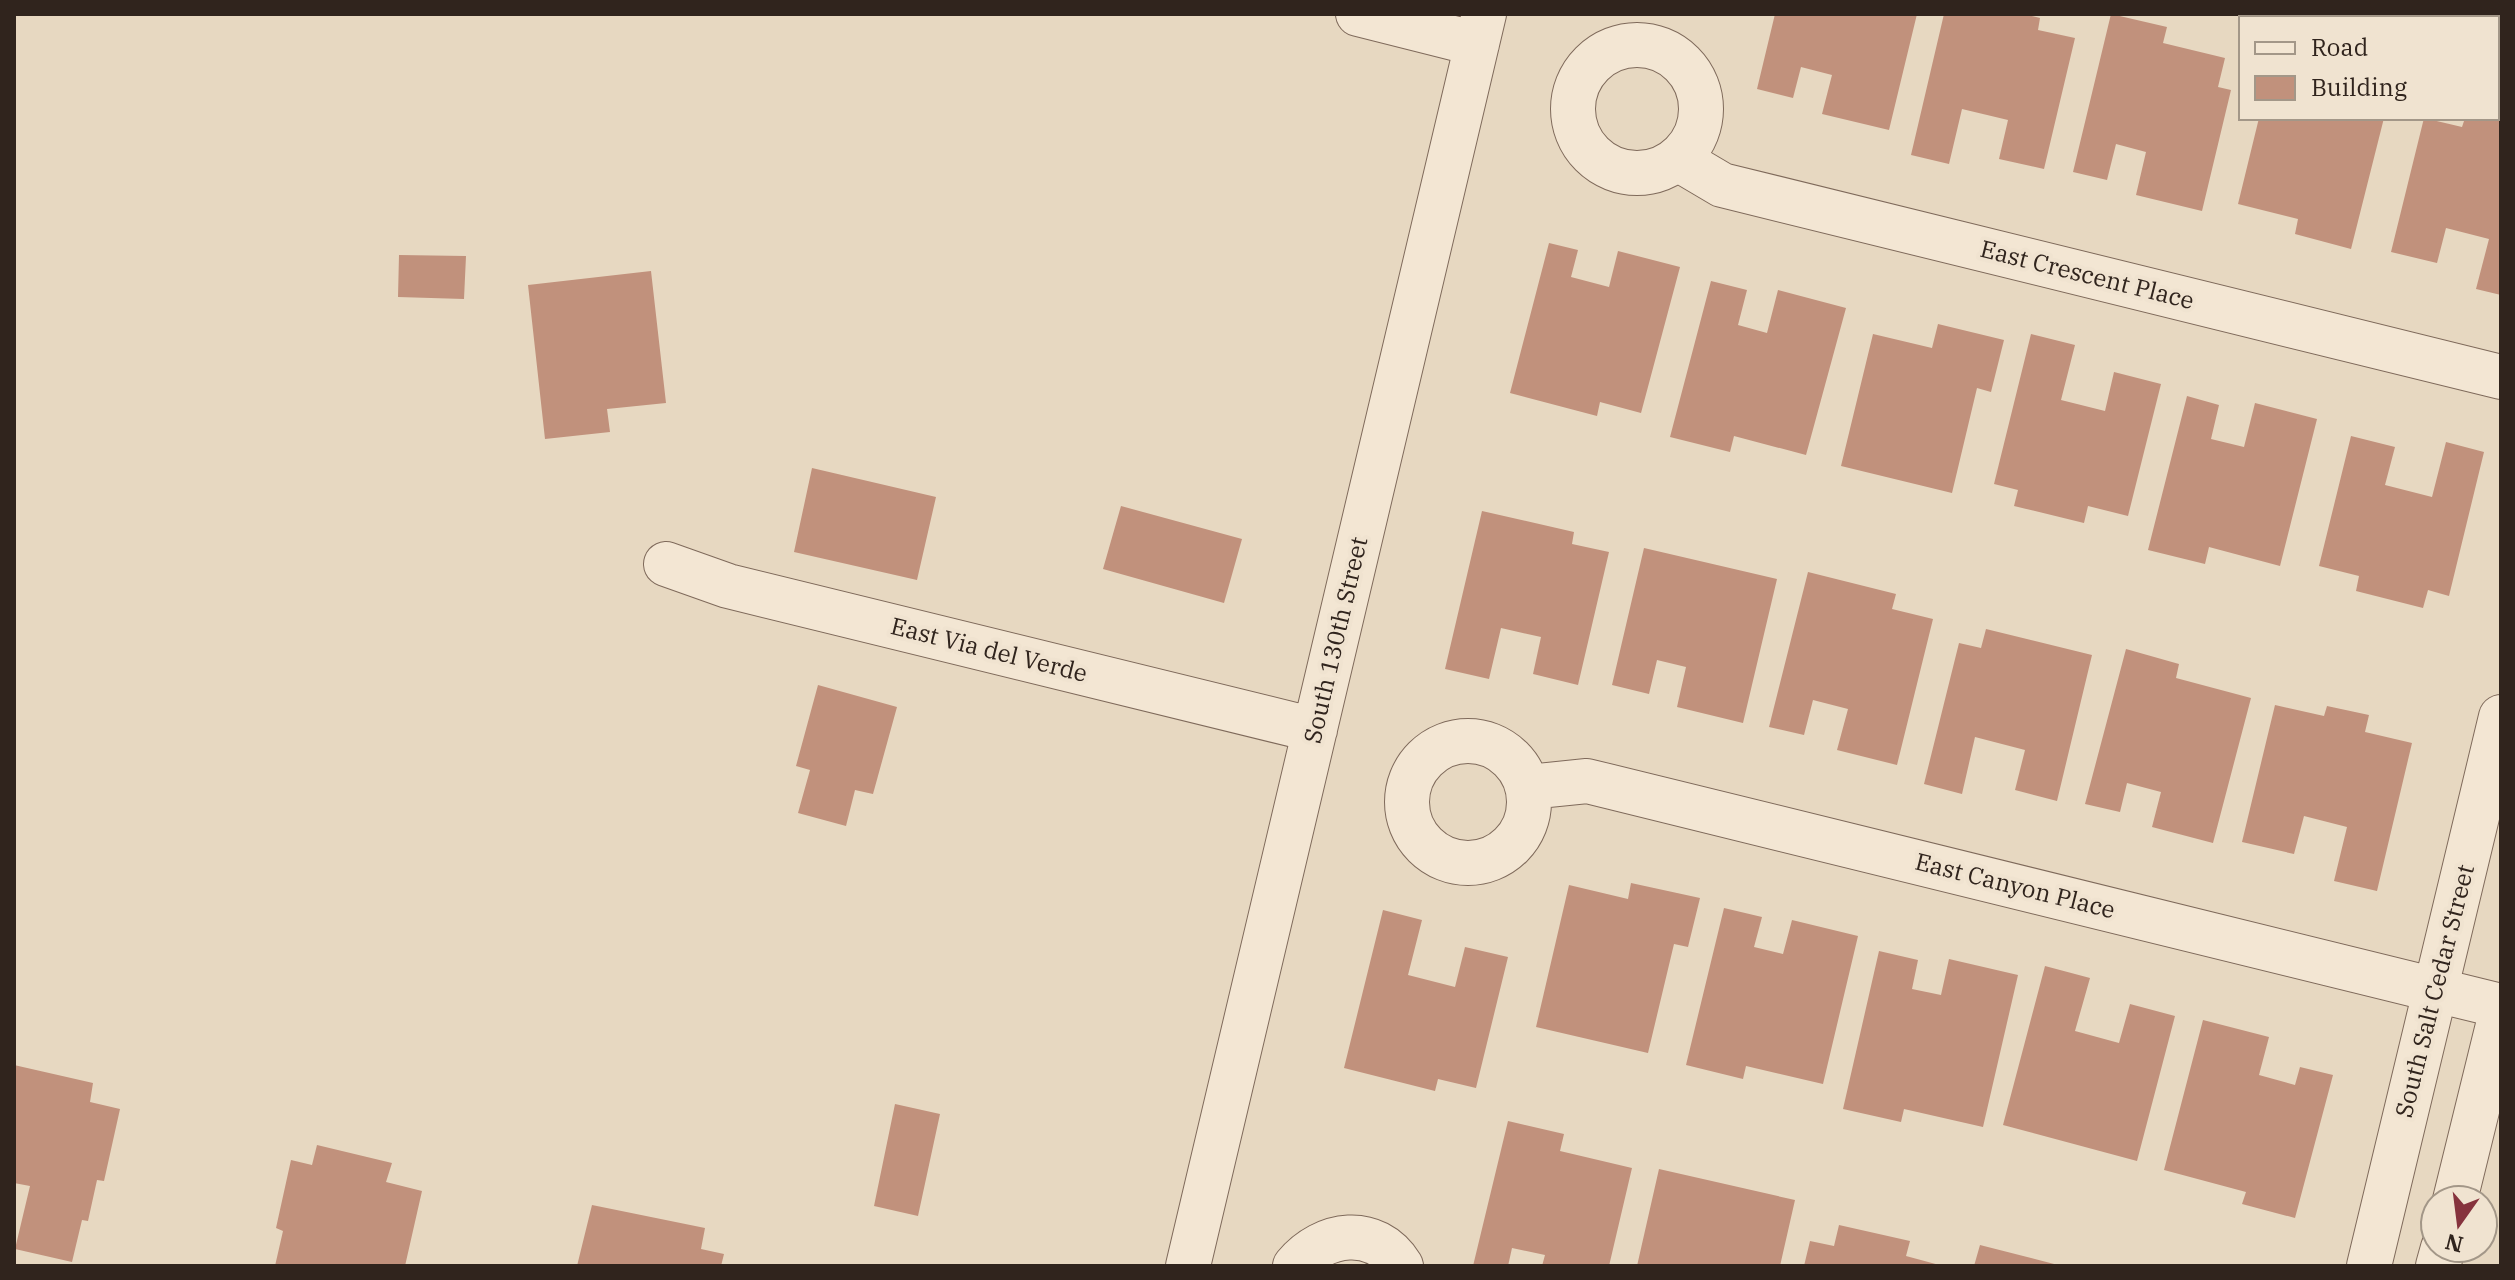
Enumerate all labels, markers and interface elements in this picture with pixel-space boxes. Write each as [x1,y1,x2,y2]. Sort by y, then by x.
legend [2239,16,2499,120]
text: Road [2311,31,2368,63]
text: Building [2311,71,2407,103]
street label: East Crescent Place [1977,232,2197,316]
street label: South 130th Street [1296,533,1374,746]
street label: East Via del Verde [888,609,1091,689]
street label: East Canyon Place [1912,845,2119,925]
street label: South Salt Cedar Street [2387,861,2481,1121]
north arrow [2419,1184,2499,1264]
text: N [2442,1228,2466,1260]

